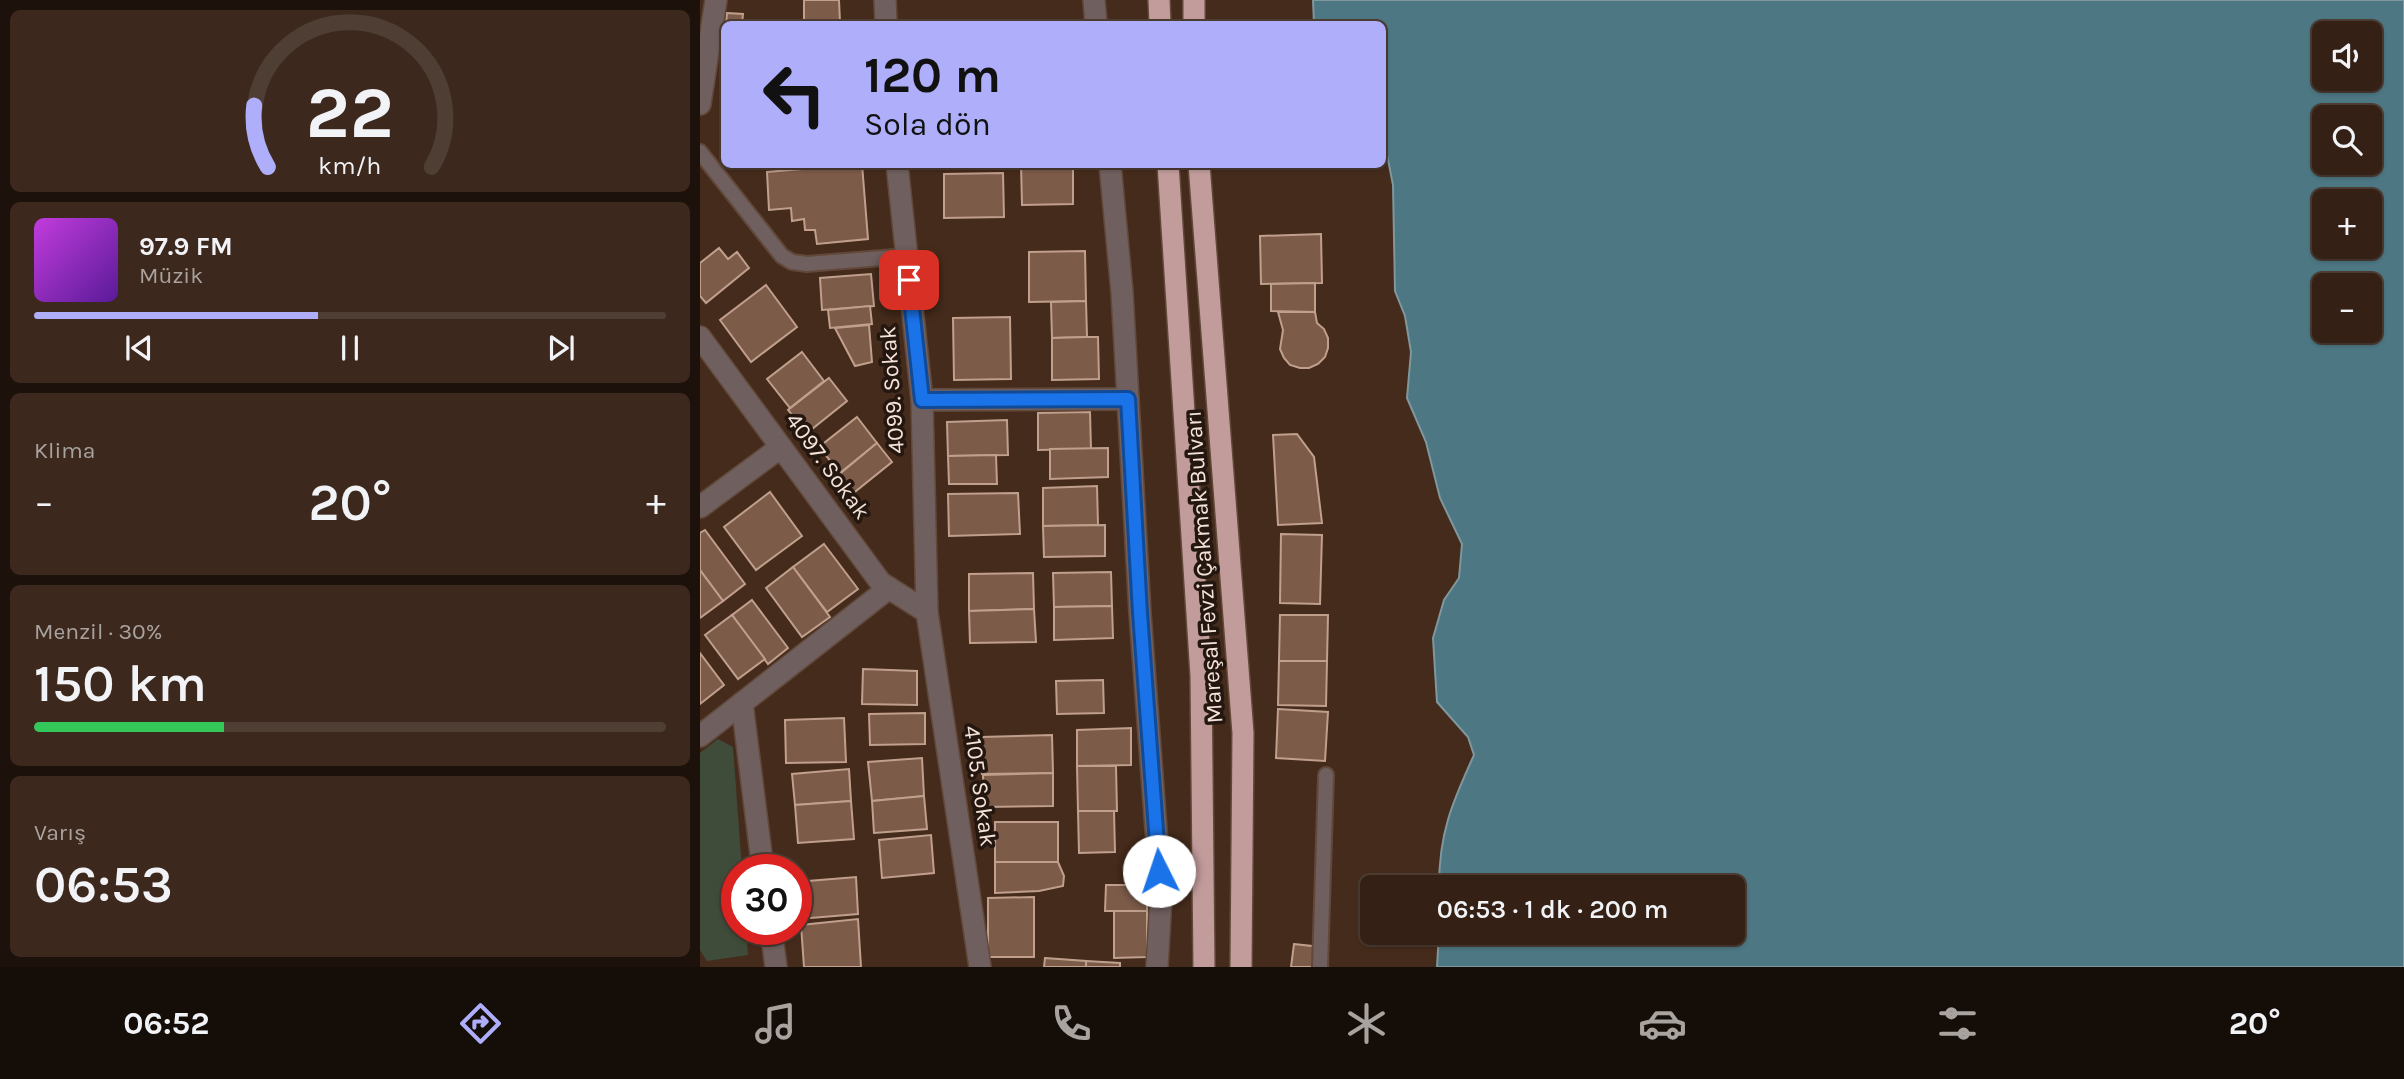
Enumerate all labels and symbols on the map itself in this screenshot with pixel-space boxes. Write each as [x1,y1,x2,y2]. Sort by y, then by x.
pin [879,250,939,310]
street label: 4099. Sokak [874,325,910,455]
street label: 4097. Sokak [780,407,876,525]
street label: Mareşal Fevzi Çakmak Bulvarı [1180,410,1228,724]
street label: 4105. Sokak [958,724,1002,848]
position arrow [1122,834,1196,908]
speed limit sign: 30 [721,854,812,945]

